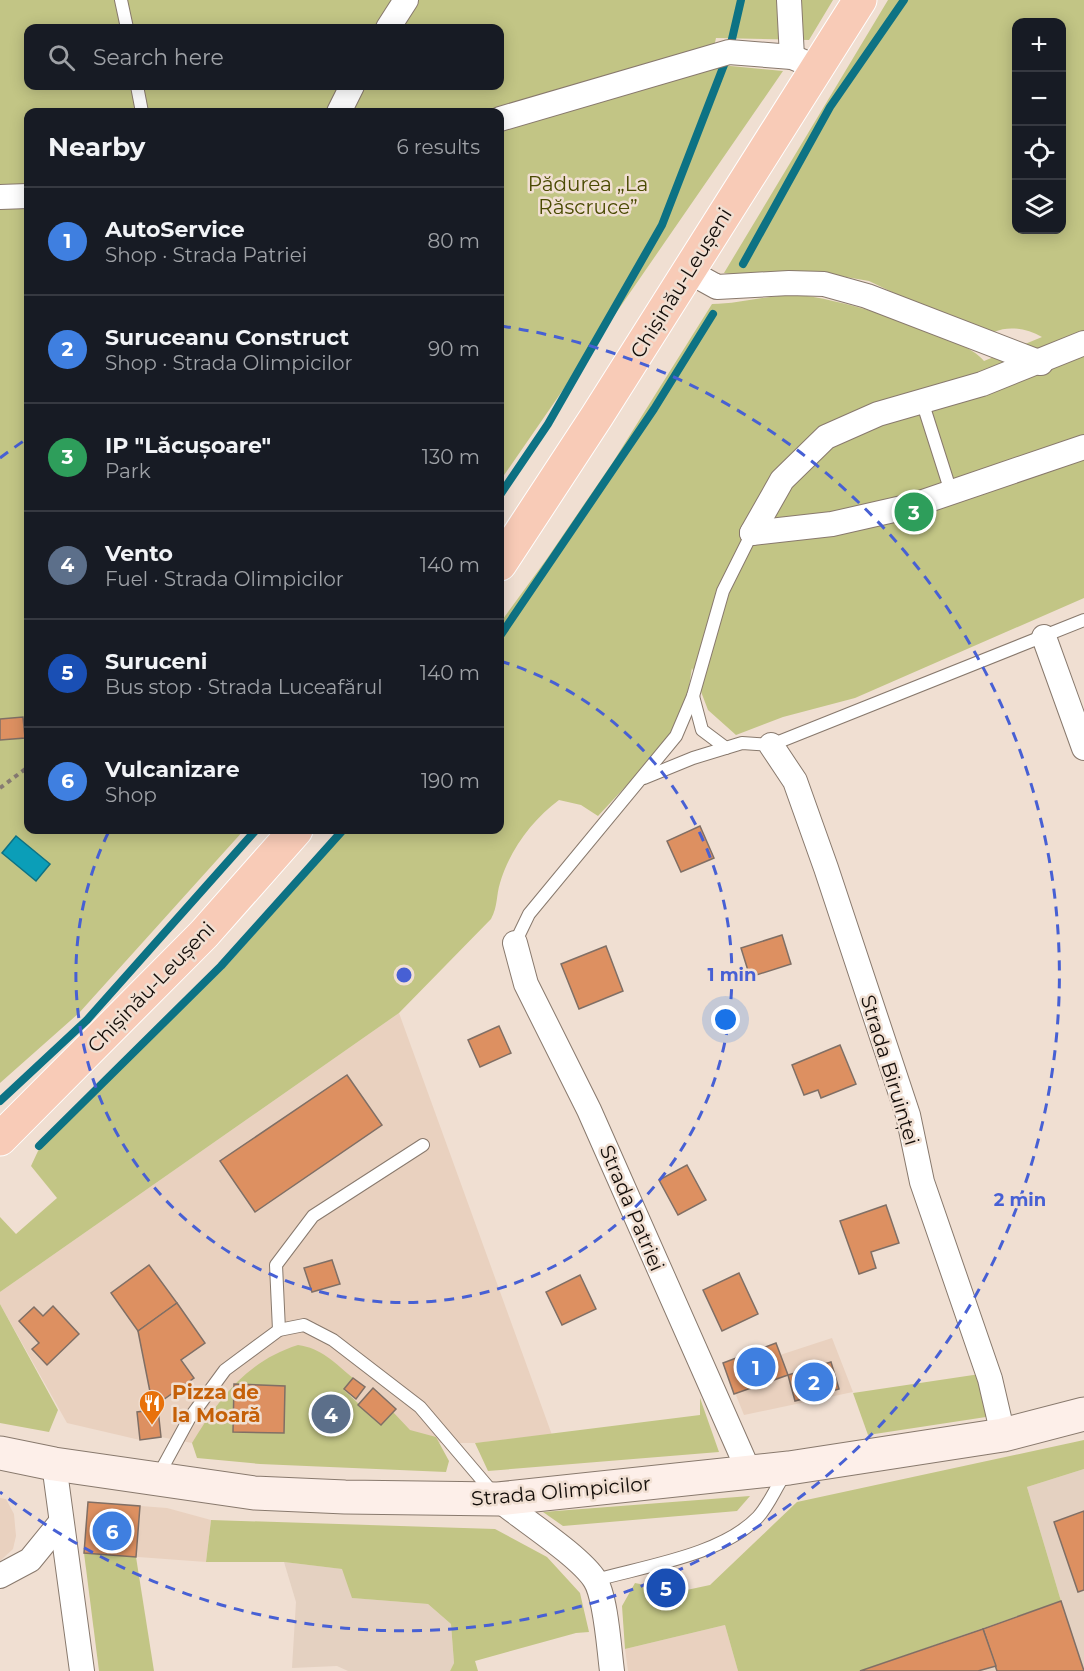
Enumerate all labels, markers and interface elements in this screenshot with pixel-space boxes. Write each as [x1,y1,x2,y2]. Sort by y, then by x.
map controls [1012,18,1066,234]
button: + [1012,18,1066,72]
search box [24,24,504,90]
icon: search [45,41,78,74]
text: Search here [93,44,224,71]
button: − [1012,72,1066,126]
button: locate [1012,126,1066,180]
text: Nearby [48,131,145,163]
text: 6 results [396,135,480,159]
park label: Pădurea „La Răscruce” [528,172,648,219]
button: layers [1012,180,1066,234]
street label: Chișinău-Leușeni [625,203,738,363]
text: AutoService [105,216,245,243]
text: 1 [64,229,71,253]
text: 80 m [428,229,480,253]
text: Shop · Strada Patriei [105,243,307,267]
text: Suruceanu Construct [105,324,349,351]
text: 2 [62,337,73,361]
text: 90 m [428,337,480,361]
text: Shop · Strada Olimpicilor [105,351,353,375]
text: IP "Lăcușoare" [105,432,271,459]
text: 3 [62,445,73,469]
text: 130 m [422,445,480,469]
text: Park [105,459,151,483]
pin: 3 [894,490,934,534]
text: Vento [105,540,173,567]
text: 4 [61,553,74,577]
text: 140 m [420,553,480,577]
text: Fuel · Strada Olimpicilor [105,567,344,591]
text: Suruceni [105,648,207,675]
text: 5 [62,661,73,685]
text: 140 m [420,661,480,685]
text: Bus stop · Strada Luceafărul [105,675,383,699]
text: Vulcanizare [105,756,240,783]
text: 6 [61,769,74,793]
text: 190 m [421,769,480,793]
text: Shop [105,783,157,807]
street label: Chișinău-Leușeni [82,917,220,1058]
text: 1 min [708,964,756,986]
centre of rings [394,965,414,985]
street label: Strada Biruinței [855,992,924,1148]
your location [711,1005,740,1034]
street label: Strada Patriei [595,1141,669,1275]
text: 2 min [994,1189,1046,1211]
pin: 1 [736,1344,776,1390]
pin: 2 [794,1360,834,1404]
place label: Pizza de la Moară [172,1380,261,1427]
restaurant icon: Pizza de la Moară [137,1388,167,1426]
pin: 4 [312,1392,350,1436]
street label: Strada Olimpicilor [470,1471,652,1511]
pin: 6 [92,1508,132,1553]
pin: 5 [646,1566,686,1610]

